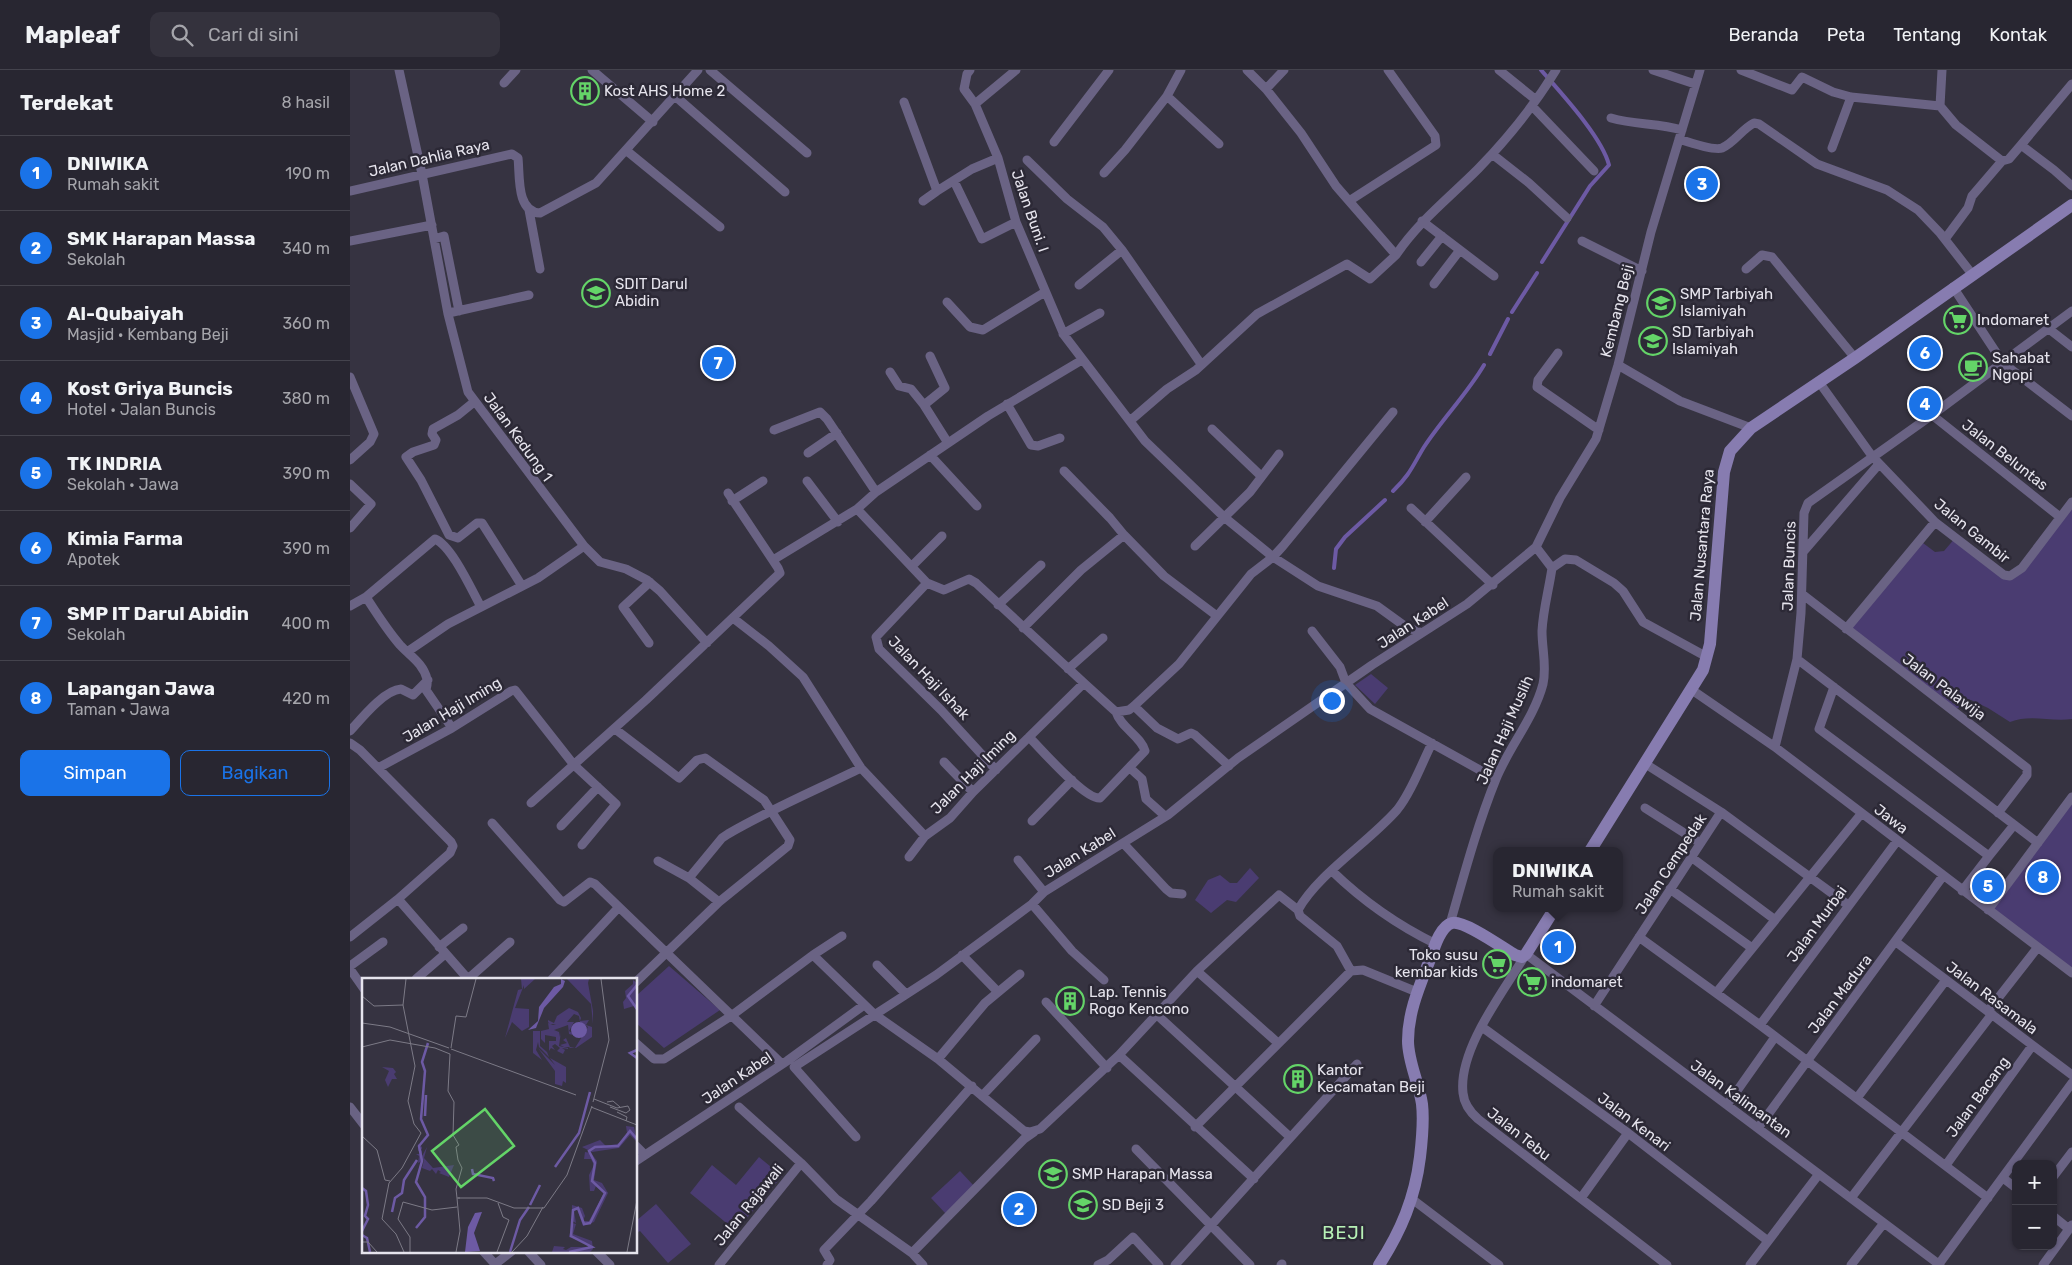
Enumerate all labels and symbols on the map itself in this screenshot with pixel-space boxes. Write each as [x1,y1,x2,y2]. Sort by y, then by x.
building icon: Kost AHS Home 2 [570,76,600,106]
place label: Kost AHS Home 2 [604,82,725,100]
street label: Jalan Dahlia Raya [367,135,491,181]
pin: 3 [1686,165,1718,203]
street label: Jalan Buni. I [1008,168,1052,254]
street label: Kembang Beji [1597,263,1637,359]
place label: SDIT Darul Abidin [615,275,688,310]
school or university icon: SDIT Darul Abidin [581,278,611,308]
place label: SMP Tarbiyah Islamiyah [1680,285,1773,320]
school or university icon: SMP Tarbiyah Islamiyah [1646,288,1676,318]
supermarket icon: Indomaret [1943,305,1973,335]
place label: Indomaret [1977,311,2049,329]
place label: SD Tarbiyah Islamiyah [1672,323,1754,358]
school or university icon: SD Tarbiyah Islamiyah [1638,326,1668,356]
pin: 6 [1909,334,1941,372]
pin: 7 [702,344,734,382]
place label: Sahabat Ngopi [1992,349,2050,384]
cafe icon: Sahabat Ngopi [1958,352,1988,382]
pin: 4 [1909,385,1941,423]
street label: Jalan Kedung 1 [480,389,556,485]
street label: Jalan Beluntas [1958,416,2052,494]
street label: Jalan Nusantara Raya [1686,468,1718,622]
street label: Jalan Gambir [1930,495,2014,567]
street label: Jalan Buncis [1778,520,1800,611]
street label: Jalan Kabel [1374,594,1452,652]
street label: Jalan Haji Ishak [884,632,974,724]
street label: Jalan Palawija [1899,650,1989,724]
street label: Jalan Haji Iming [399,673,505,747]
street label: Jalan Haji Muslih [1473,673,1537,787]
your location [1319,688,1345,714]
street label: Jalan Haji Iming [927,726,1019,818]
street label: Jawa [1870,800,1912,838]
street label: Jalan Cempedak [1632,810,1710,918]
street label: Jalan Kabel [1041,824,1119,882]
pin: 8 [2027,858,2059,896]
pin: 5 [1972,867,2004,905]
street label: Jalan Murbai [1783,882,1851,966]
pin: 1 [1542,928,1574,966]
place label: Toko susu kembar kids [1395,946,1478,981]
supermarket icon: Toko susu kembar kids [1482,949,1512,979]
street label: Jalan Madura [1804,951,1876,1037]
street label: Jalan Rasamala [1943,958,2041,1038]
supermarket icon: indomaret [1517,967,1547,997]
place label: indomaret [1551,973,1623,991]
inset map [362,978,638,1252]
place label: Lap. Tennis Rogo Kencono [1089,983,1189,1018]
building icon: Lap. Tennis Rogo Kencono [1055,986,1085,1016]
street label: Jalan Kabel [699,1048,775,1108]
street label: Jalan Bacang [1943,1053,2013,1141]
street label: Jalan Kalimantan [1687,1056,1795,1142]
place label: Kantor Kecamatan Beji [1317,1061,1425,1096]
building icon: Kantor Kecamatan Beji [1283,1064,1313,1094]
street label: Jalan Kenari [1594,1089,1674,1155]
street label: Jalan Tebu [1484,1104,1554,1164]
school or university icon: SMP Harapan Massa [1038,1159,1068,1189]
street label: Jalan Rajawali [711,1160,787,1250]
place label: SMP Harapan Massa [1072,1165,1213,1183]
pin: 2 [1003,1190,1035,1228]
school or university icon: SD Beji 3 [1068,1190,1098,1220]
place label: SD Beji 3 [1102,1196,1164,1214]
district label: BEJI [1322,1222,1366,1244]

